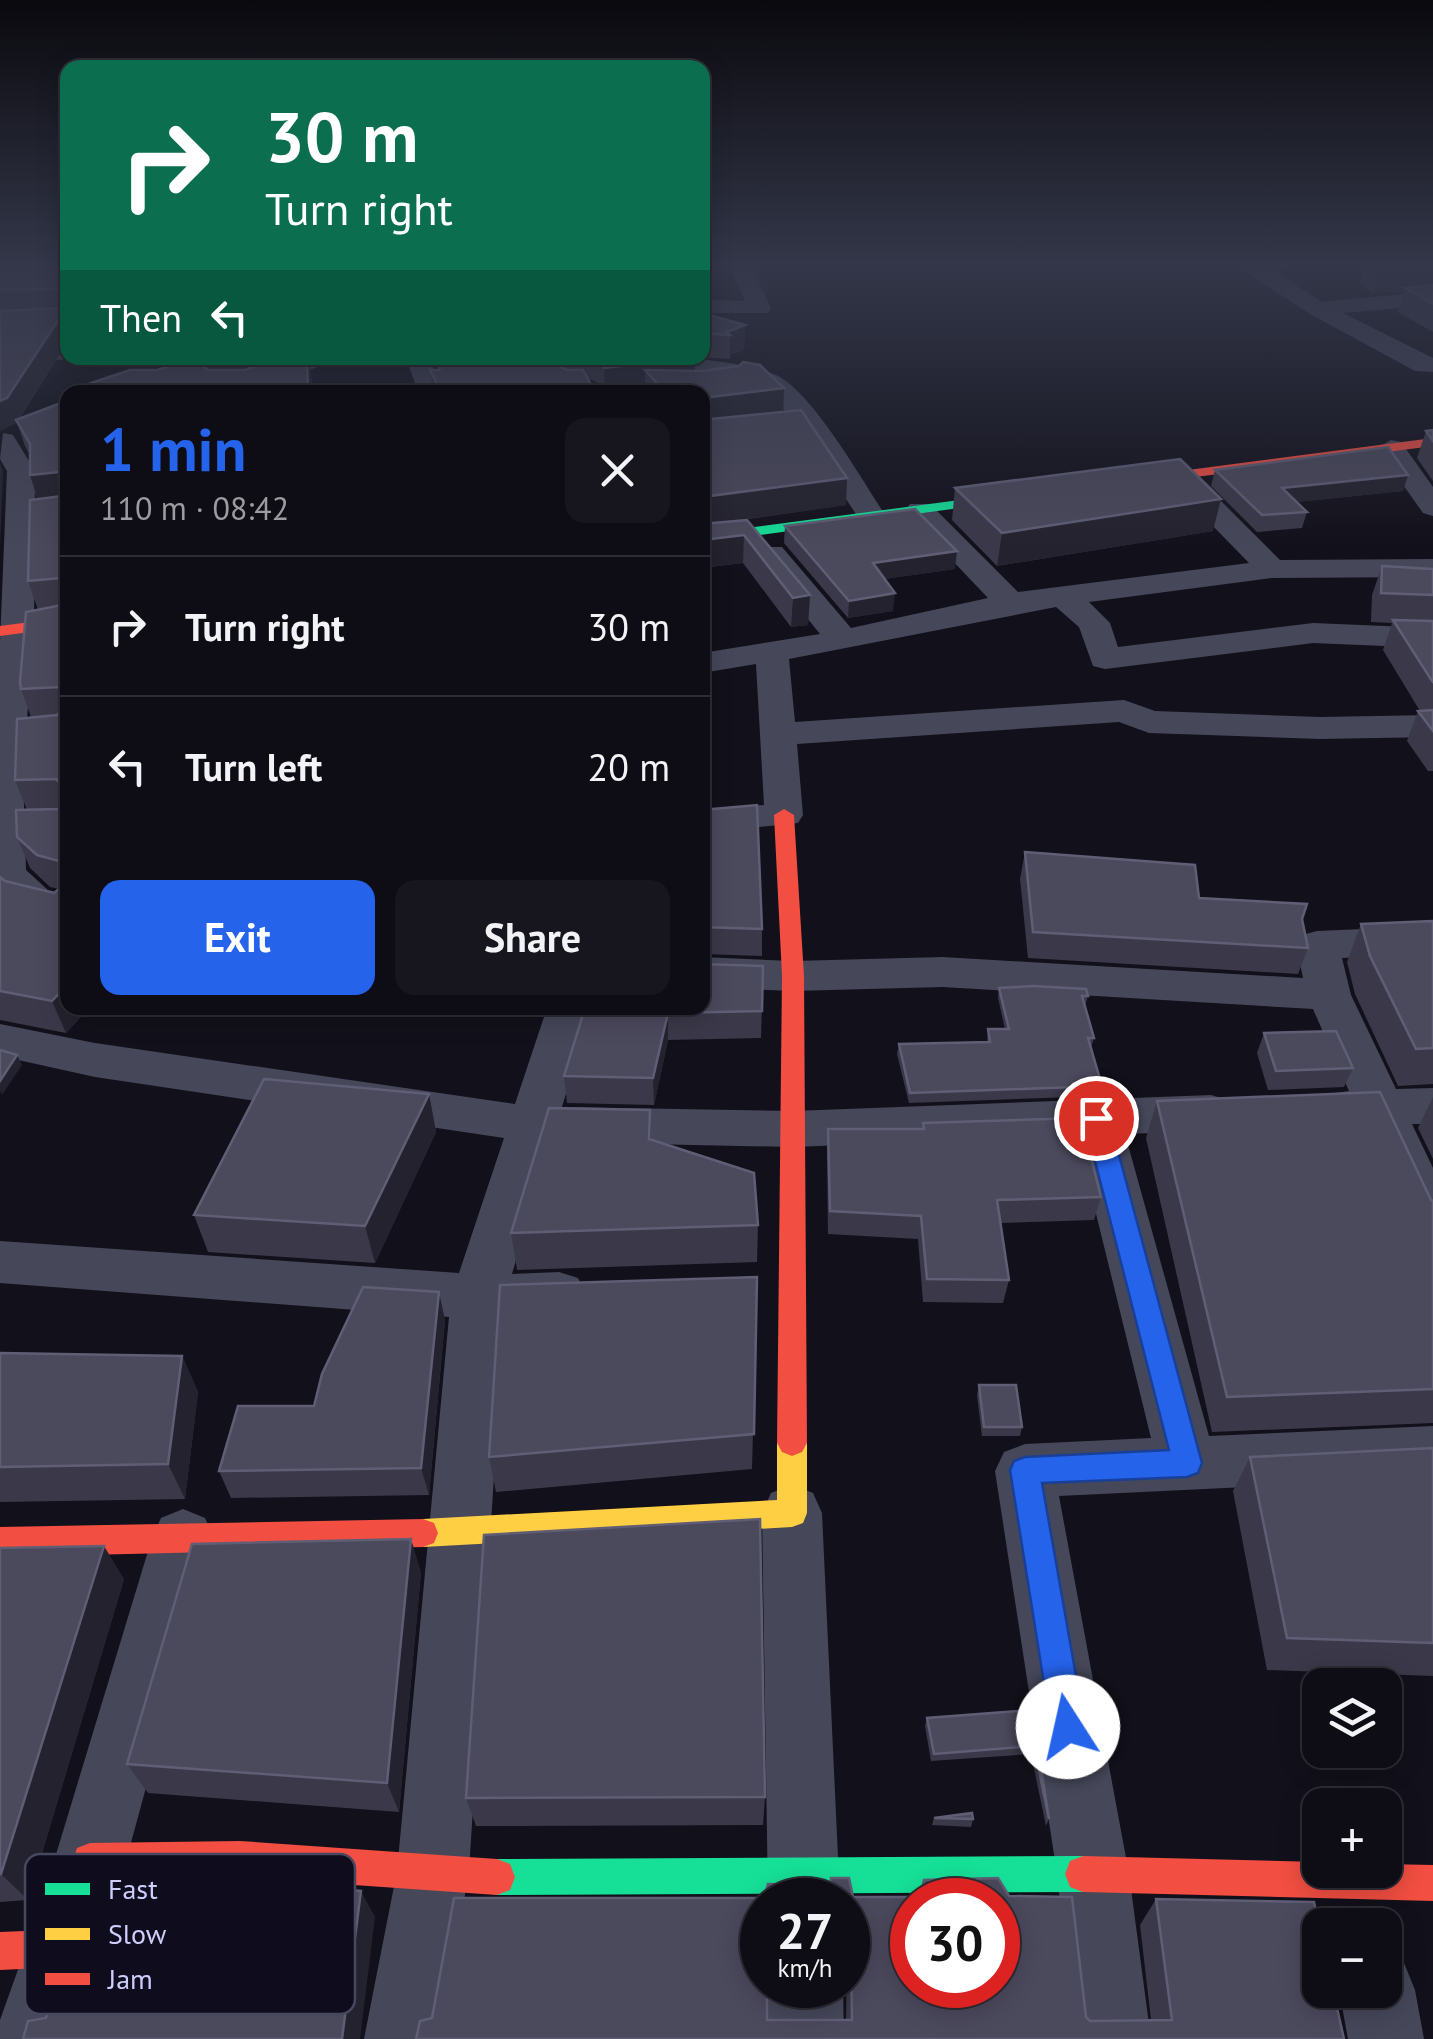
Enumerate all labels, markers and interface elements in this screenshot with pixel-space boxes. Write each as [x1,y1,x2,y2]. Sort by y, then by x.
text: 30 m [265,91,418,181]
icon: right [100,100,230,230]
text: Turn right [265,179,453,237]
icon: left [202,290,257,345]
text: Then [100,293,182,342]
text: 1 min [100,410,246,488]
button: close [565,418,670,523]
text: 110 m · 08:42 [100,487,289,529]
icon: right [100,599,155,654]
text: Turn right [185,602,345,651]
text: 30 m [588,602,670,651]
icon: left [100,739,155,794]
text: Turn left [185,742,322,791]
text: 20 m [588,742,670,791]
button: Exit [100,880,375,995]
button: Share [395,880,670,995]
pin [1054,1076,1139,1161]
icon: arrive [1069,1091,1124,1146]
map controls [1302,1668,1402,2008]
button: layers [1302,1668,1402,1768]
position arrow [1016,1675,1120,1779]
button: + [1302,1788,1402,1888]
legend [25,1854,355,2014]
text: Fast [108,1870,158,1907]
speed limit sign: 30 [890,1878,1020,2008]
text: 27 [777,1898,833,1963]
button: − [1302,1908,1402,2008]
text: Slow [108,1915,167,1952]
text: km/h [778,1952,832,1984]
text: Jam [107,1960,153,1997]

